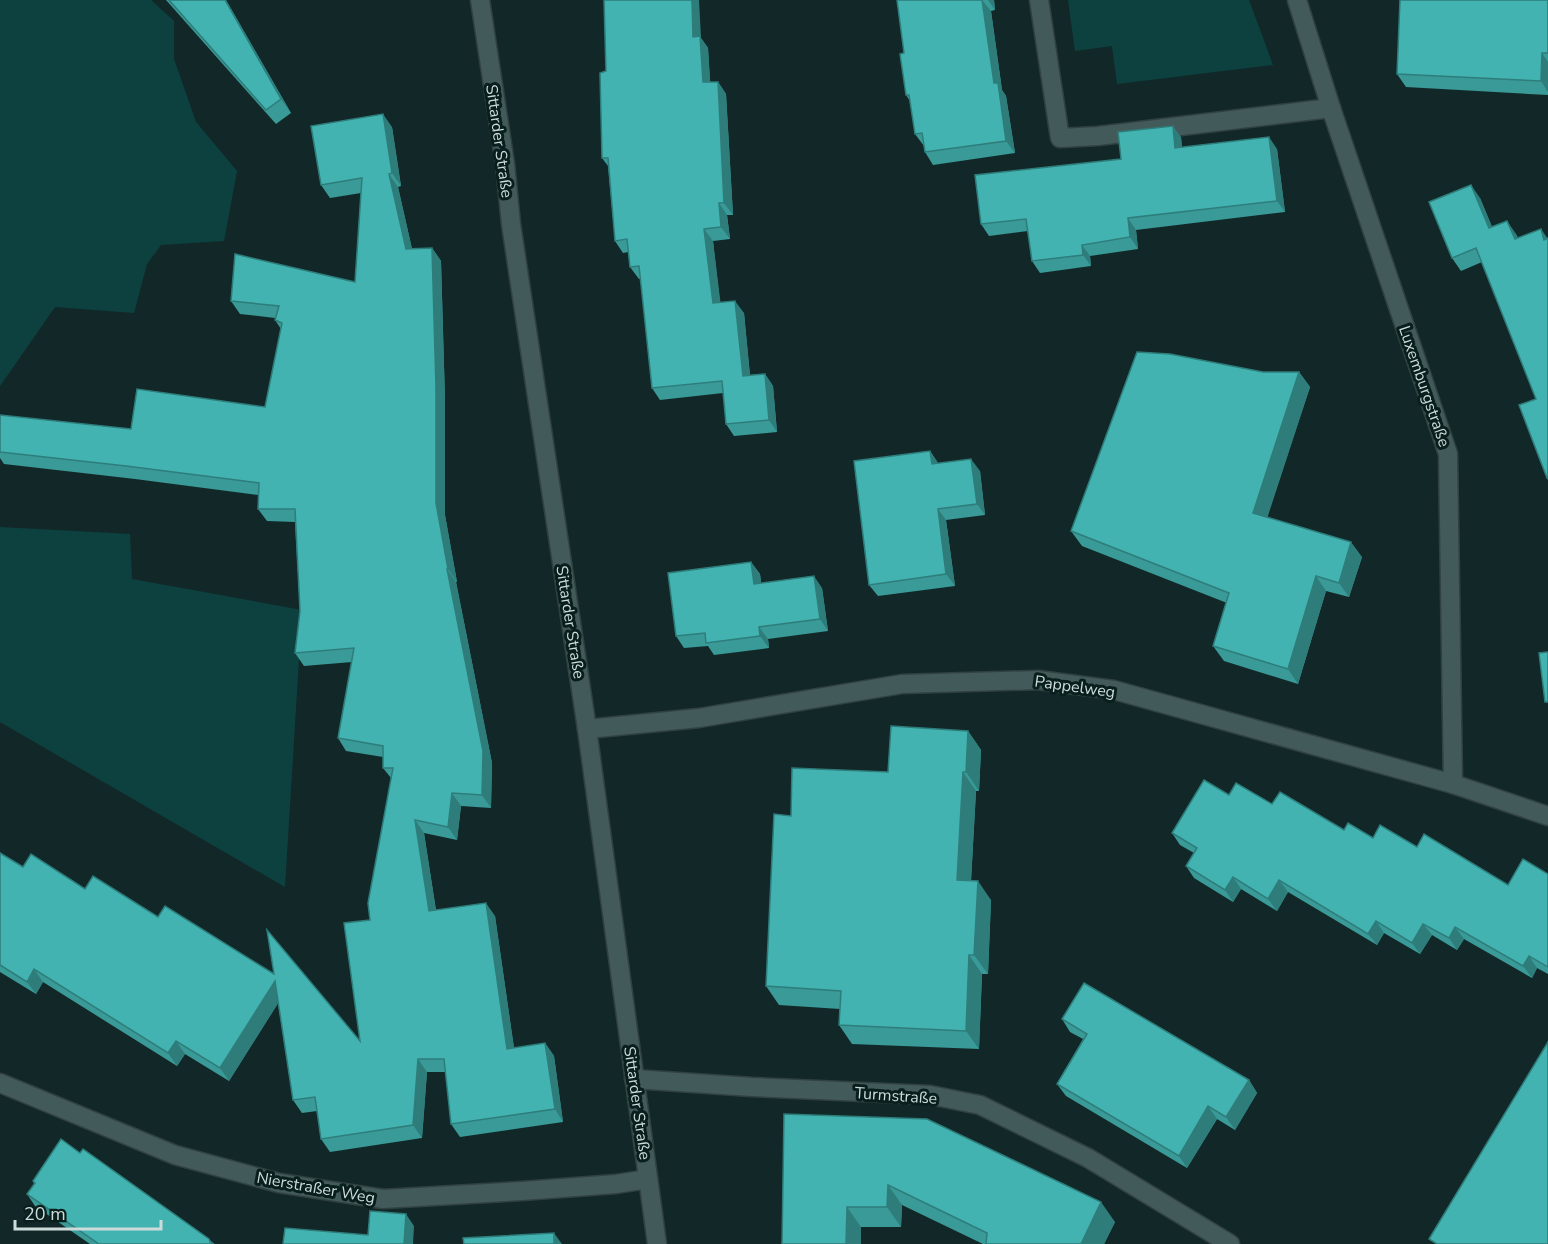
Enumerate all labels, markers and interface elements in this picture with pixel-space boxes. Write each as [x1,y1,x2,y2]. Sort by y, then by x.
street label: Sittarder Straße [480,83,518,199]
street label: Luxemburgstraße [1393,323,1455,450]
street label: Sittarder Straße [550,564,590,680]
street label: Pappelweg [1033,670,1117,704]
street label: Sittarder Straße [618,1045,656,1161]
street label: Turmstraße [854,1082,938,1110]
street label: Nierstraßer Weg [255,1167,377,1209]
scale bar [15,1193,160,1231]
text: 20 m [24,1202,66,1226]

